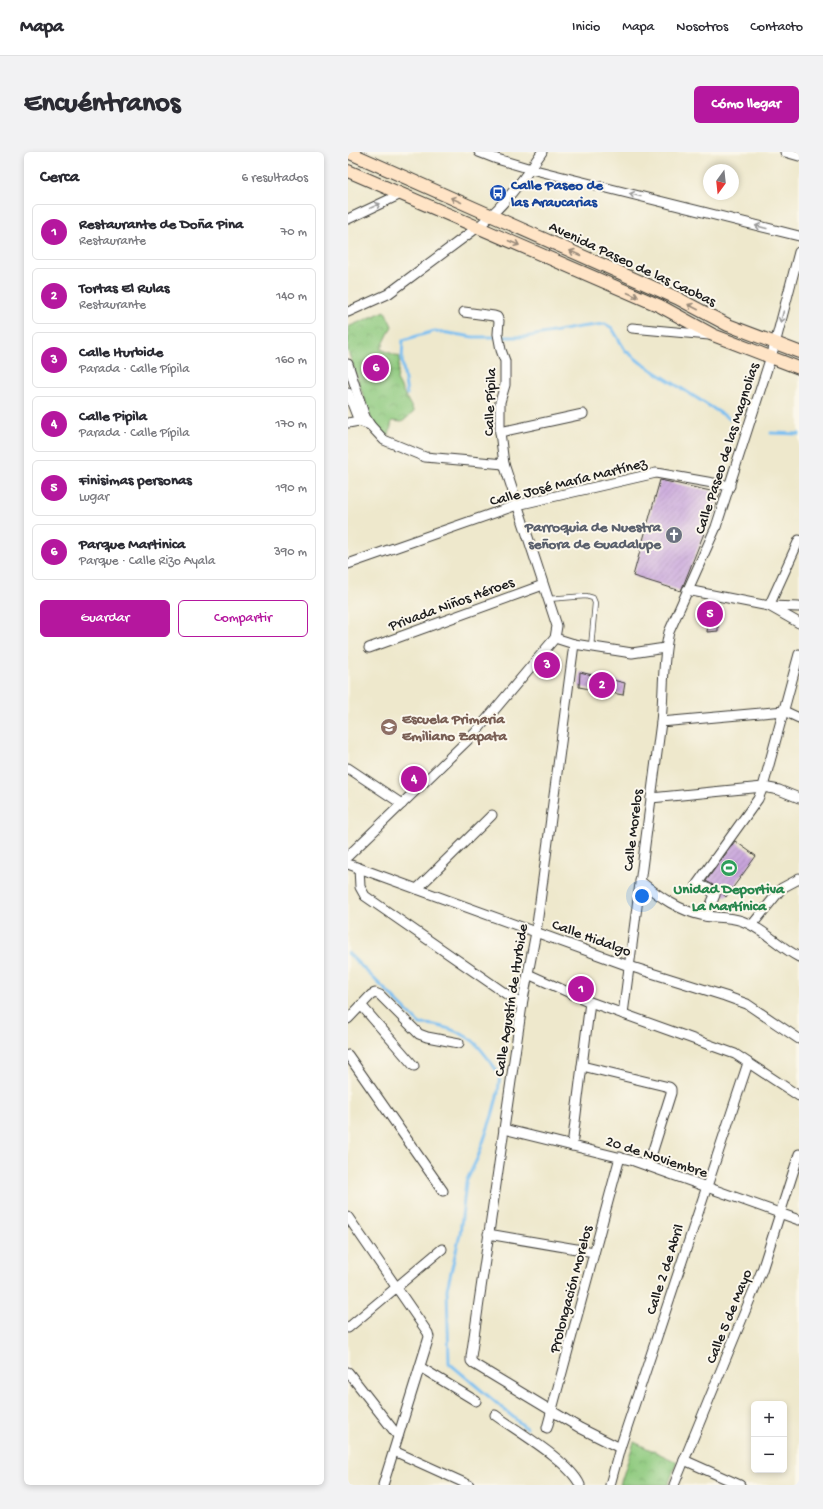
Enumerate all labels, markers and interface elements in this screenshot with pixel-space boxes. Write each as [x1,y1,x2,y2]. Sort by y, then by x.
text: Mapa [20,16,64,39]
text: Inicio [572,19,600,36]
text: Mapa [622,19,654,36]
text: Nosotros [676,19,728,36]
text: Contacto [750,19,803,36]
button: Cómo llegar [694,86,799,123]
text: Encuéntranos [24,88,180,121]
north arrow [703,164,739,200]
text: Cerca [40,168,79,188]
text: 6 resultados [242,171,308,186]
place label: Calle Paseo de las Araucarias [510,177,604,212]
bus stop icon: Calle Paseo de las Araucarias [488,183,508,203]
one-way arrow [629,190,642,198]
one-way arrow [450,196,462,203]
one-way arrow [368,202,380,209]
text: Restaurante de Doña Pina [79,216,243,234]
street label: Avenida Paseo de las Caobas [546,218,719,312]
one-way arrow [755,222,768,230]
text: 1 [51,225,57,240]
text: 70 m [281,225,307,240]
text: Restaurante [79,234,146,249]
one-way arrow [508,240,520,247]
one-way arrow [569,249,581,256]
text: Tortas El Rulas [79,280,170,298]
text: 2 [51,289,57,304]
text: 140 m [276,289,307,304]
one-way arrow [627,291,639,299]
text: Restaurante [79,298,146,313]
one-way arrow [687,303,699,310]
one-way arrow [778,310,786,323]
text: Calle Iturbide [79,344,163,362]
text: 3 [51,353,57,368]
text: 160 m [275,353,307,368]
pin: 6 [363,353,389,383]
street label: Calle Paseo de las Magnolias [692,360,764,536]
text: Parada · Calle Pípila [79,362,189,377]
street label: Calle Pípila [481,367,501,436]
text: Calle Pipila [79,408,147,426]
text: 4 [51,417,57,432]
text: 170 m [275,417,307,432]
text: Parada · Calle Pípila [79,426,189,441]
street label: Calle José María Martínez [488,455,649,511]
text: Finisimas personas [79,472,192,490]
text: 5 [51,481,57,496]
text: 190 m [276,481,307,496]
text: Lugar [79,490,109,505]
place label: Parroquia de Nuestra señora de Guadalupe [524,519,662,554]
church icon: Parroquia de Nuestra señora de Guadalupe [664,525,684,545]
text: Parque Martinica [79,536,185,554]
text: 6 [51,545,57,560]
text: 390 m [274,545,307,560]
text: Parque · Calle Rizo Ayala [79,554,215,569]
street label: Privada Niños Héroes [386,574,517,636]
pin: 5 [697,599,723,629]
button: Guardar [40,600,170,637]
button: Compartir [178,600,308,637]
pin: 3 [534,650,560,680]
pin: 2 [589,670,615,700]
place label: Escuela Primaria Emiliano Zapata [402,711,507,746]
school or university icon: Escuela Primaria Emiliano Zapata [379,717,399,737]
pin: 4 [401,764,427,794]
street label: Calle Morelos [620,788,648,872]
sports icon: Unidad Deportiva La Martínica [719,858,739,878]
place label: Unidad Deportiva La Martínica [674,881,785,916]
your location [632,886,652,906]
street label: Calle Hidalgo [549,916,634,962]
street label: Calle Agustín de Iturbide [491,922,533,1078]
pin: 1 [568,974,594,1004]
street label: 20 de Noviembre [603,1133,710,1183]
street label: Calle 2 de Abril [643,1222,689,1317]
street label: Prolongación Morelos [546,1223,598,1356]
street label: Calle 5 de Mayo [703,1267,757,1366]
map controls [751,1401,787,1473]
button: + [751,1401,787,1437]
button: − [751,1437,787,1473]

